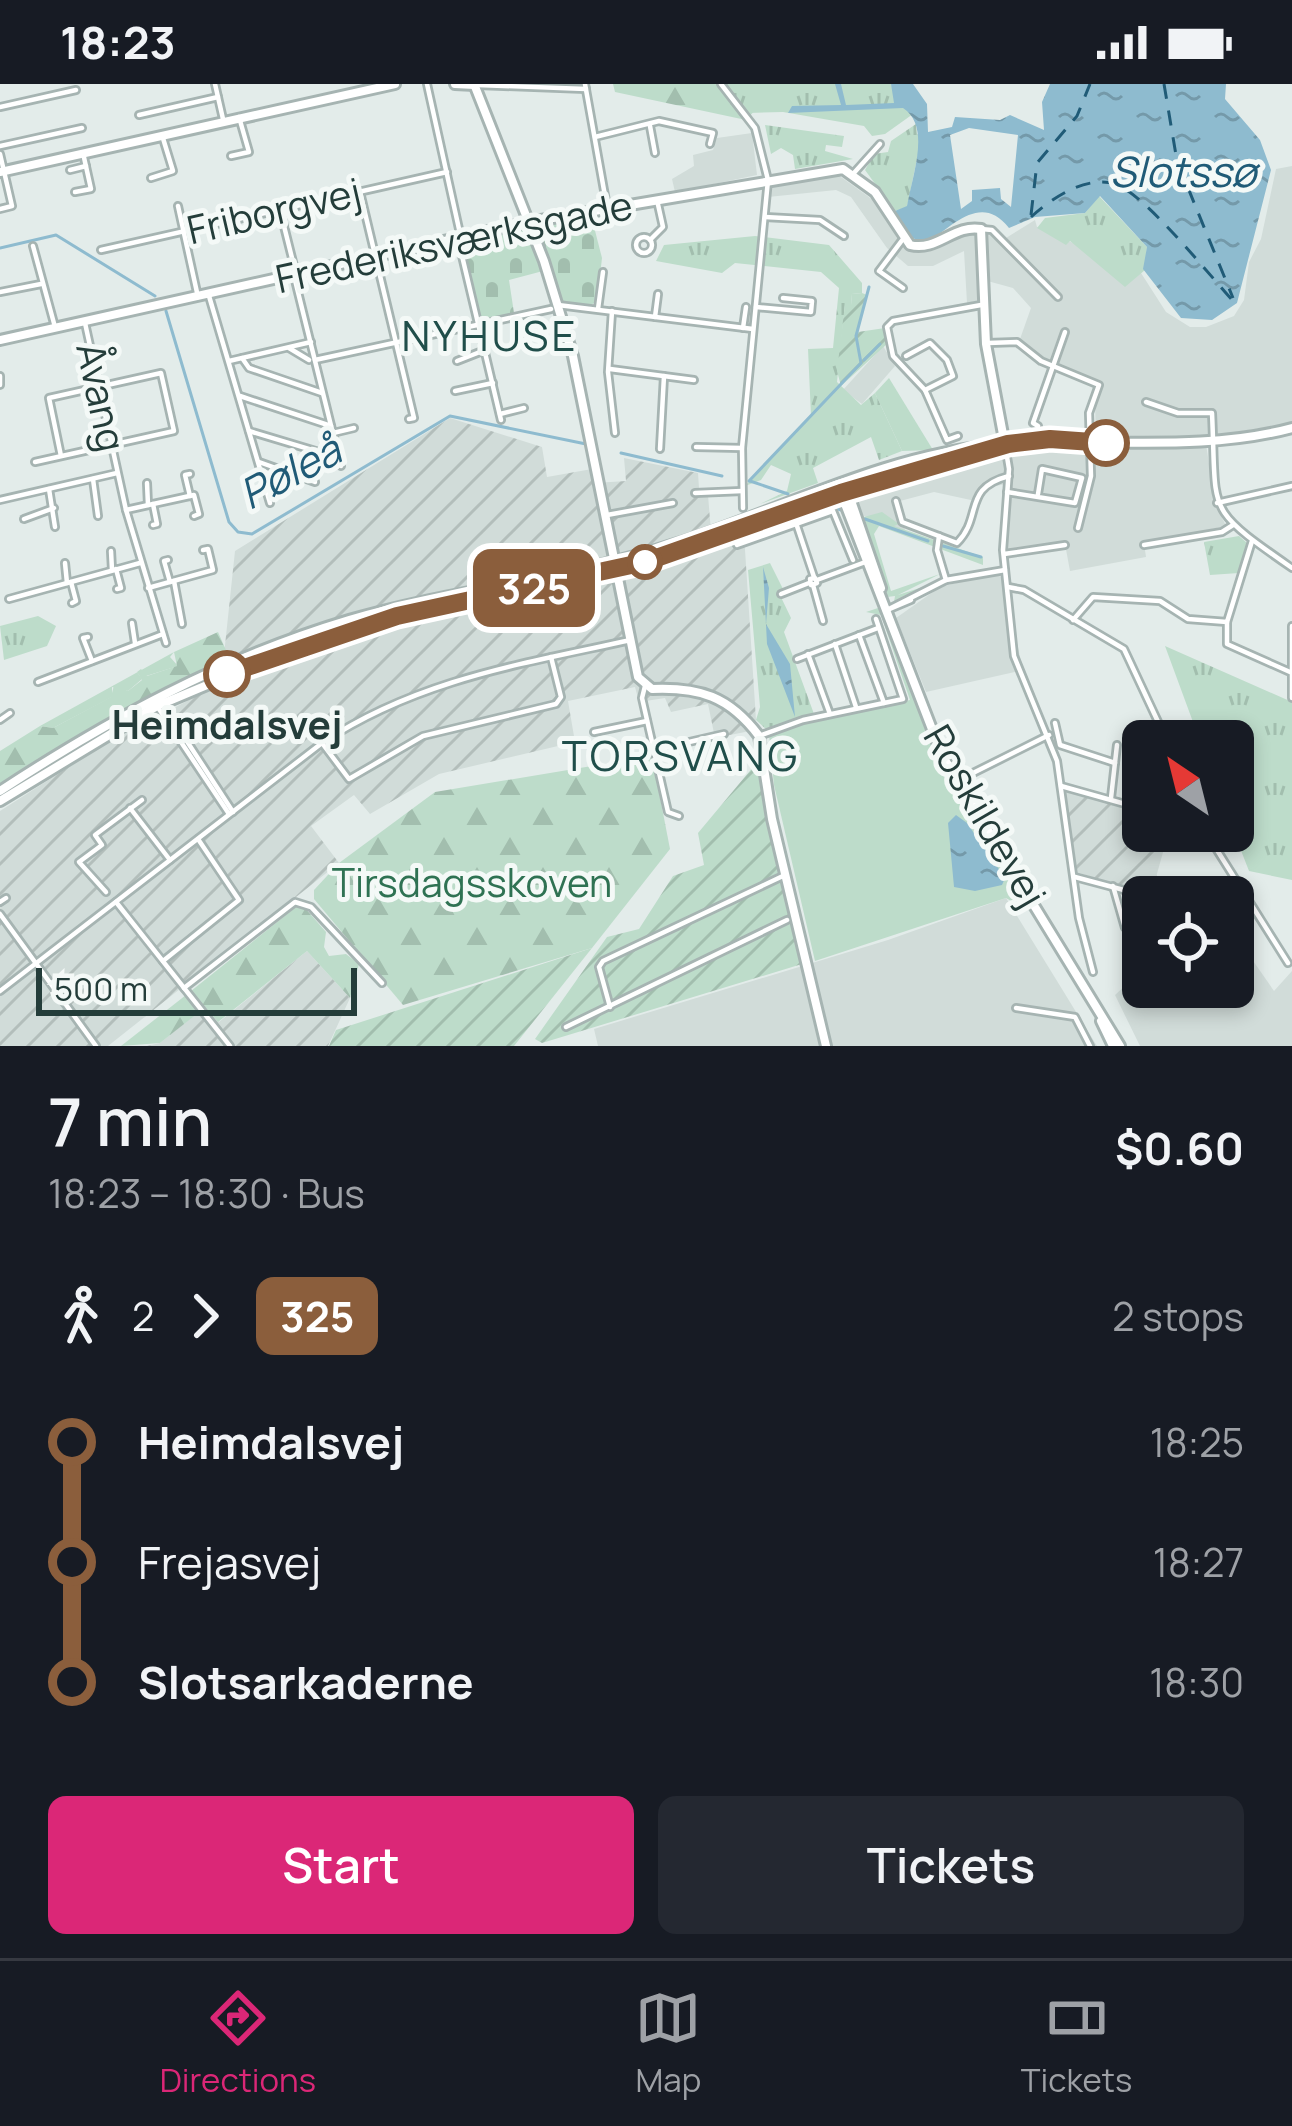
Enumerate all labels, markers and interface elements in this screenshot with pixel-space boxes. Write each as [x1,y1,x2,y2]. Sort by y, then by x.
text: 18:23 [60,11,176,73]
water label: Slotssø [1110,142,1261,200]
street label: Friborgvej [182,164,366,256]
street label: Frederiksværksgade [270,177,637,305]
district label: NYHUSE [402,306,578,364]
street label: Åvang [64,338,140,456]
water label: Pøleå [229,419,353,522]
unlabelled marker [1084,421,1128,465]
unlabelled marker [629,546,661,578]
line badge: 325 [465,549,603,627]
text: 325 [497,559,571,617]
marker: Heimdalsvej [205,652,249,696]
place label: Heimdalsvej [112,697,342,751]
street label: Roskildevej [912,714,1060,917]
north arrow [1122,720,1254,852]
map controls [1122,720,1254,1008]
district label: TORSVANG [562,726,800,784]
park label: Tirsdagsskoven [332,855,612,909]
button: locate [1122,876,1254,1008]
scale bar [36,962,357,1015]
text: 500 m [54,966,148,1011]
text: 7 min [48,1076,212,1166]
text: $0.60 [1115,1117,1244,1179]
text: 18:23 – 18:30 · Bus [48,1166,365,1220]
icon: walk [48,1283,114,1349]
icon: forward [172,1283,238,1349]
text: 325 [280,1287,354,1345]
text: 2 [132,1289,154,1343]
text: 2 stops [1112,1289,1244,1343]
text: Heimdalsvej [138,1411,404,1473]
text: 18:25 [1150,1415,1244,1469]
text: Frejasvej [138,1531,321,1593]
text: 18:27 [1153,1535,1244,1589]
text: Slotsarkaderne [138,1651,474,1713]
text: 18:30 [1149,1655,1244,1709]
button: Start [48,1796,634,1934]
button: Tickets [658,1796,1244,1934]
tab: Directions [160,1985,316,2102]
tab: Map [635,1985,701,2102]
tab: Tickets [1021,1985,1132,2102]

